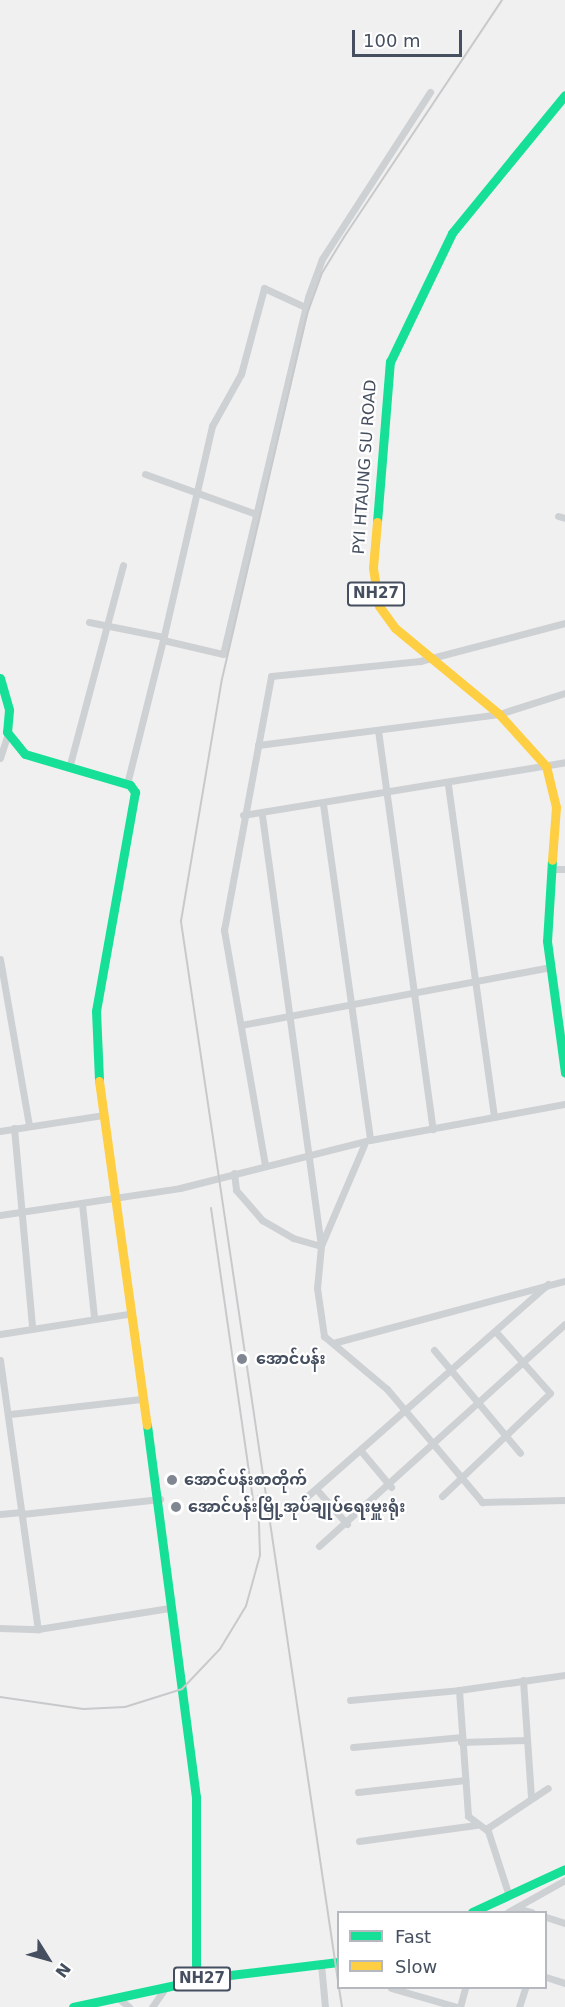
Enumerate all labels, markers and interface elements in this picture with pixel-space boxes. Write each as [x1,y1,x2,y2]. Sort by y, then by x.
scale bar [355,18,464,56]
text: 100 m [363,30,421,51]
street label: PYI HTAUNG SU ROAD [349,379,381,555]
road number: NH27 [346,582,406,606]
place label: အောင်ပန်း [256,1349,326,1369]
marker: အောင်ပန်း [233,1350,251,1368]
place label: အောင်ပန်းစာတိုက် [184,1470,307,1490]
marker: အောင်ပန်းစာတိုက် [165,1473,179,1487]
place label: အောင်ပန်းမြို့အုပ်ချုပ်ရေးမှူးရုံး [188,1497,405,1517]
marker: အောင်ပန်းမြို့အုပ်ချုပ်ရေးမှူးရုံး [169,1500,183,1514]
legend [337,1911,547,1989]
text: Fast [395,1926,431,1947]
north arrow [18,1929,78,1989]
text: Slow [395,1956,437,1977]
text: N [51,1959,74,1981]
road number: NH27 [172,1967,232,1991]

